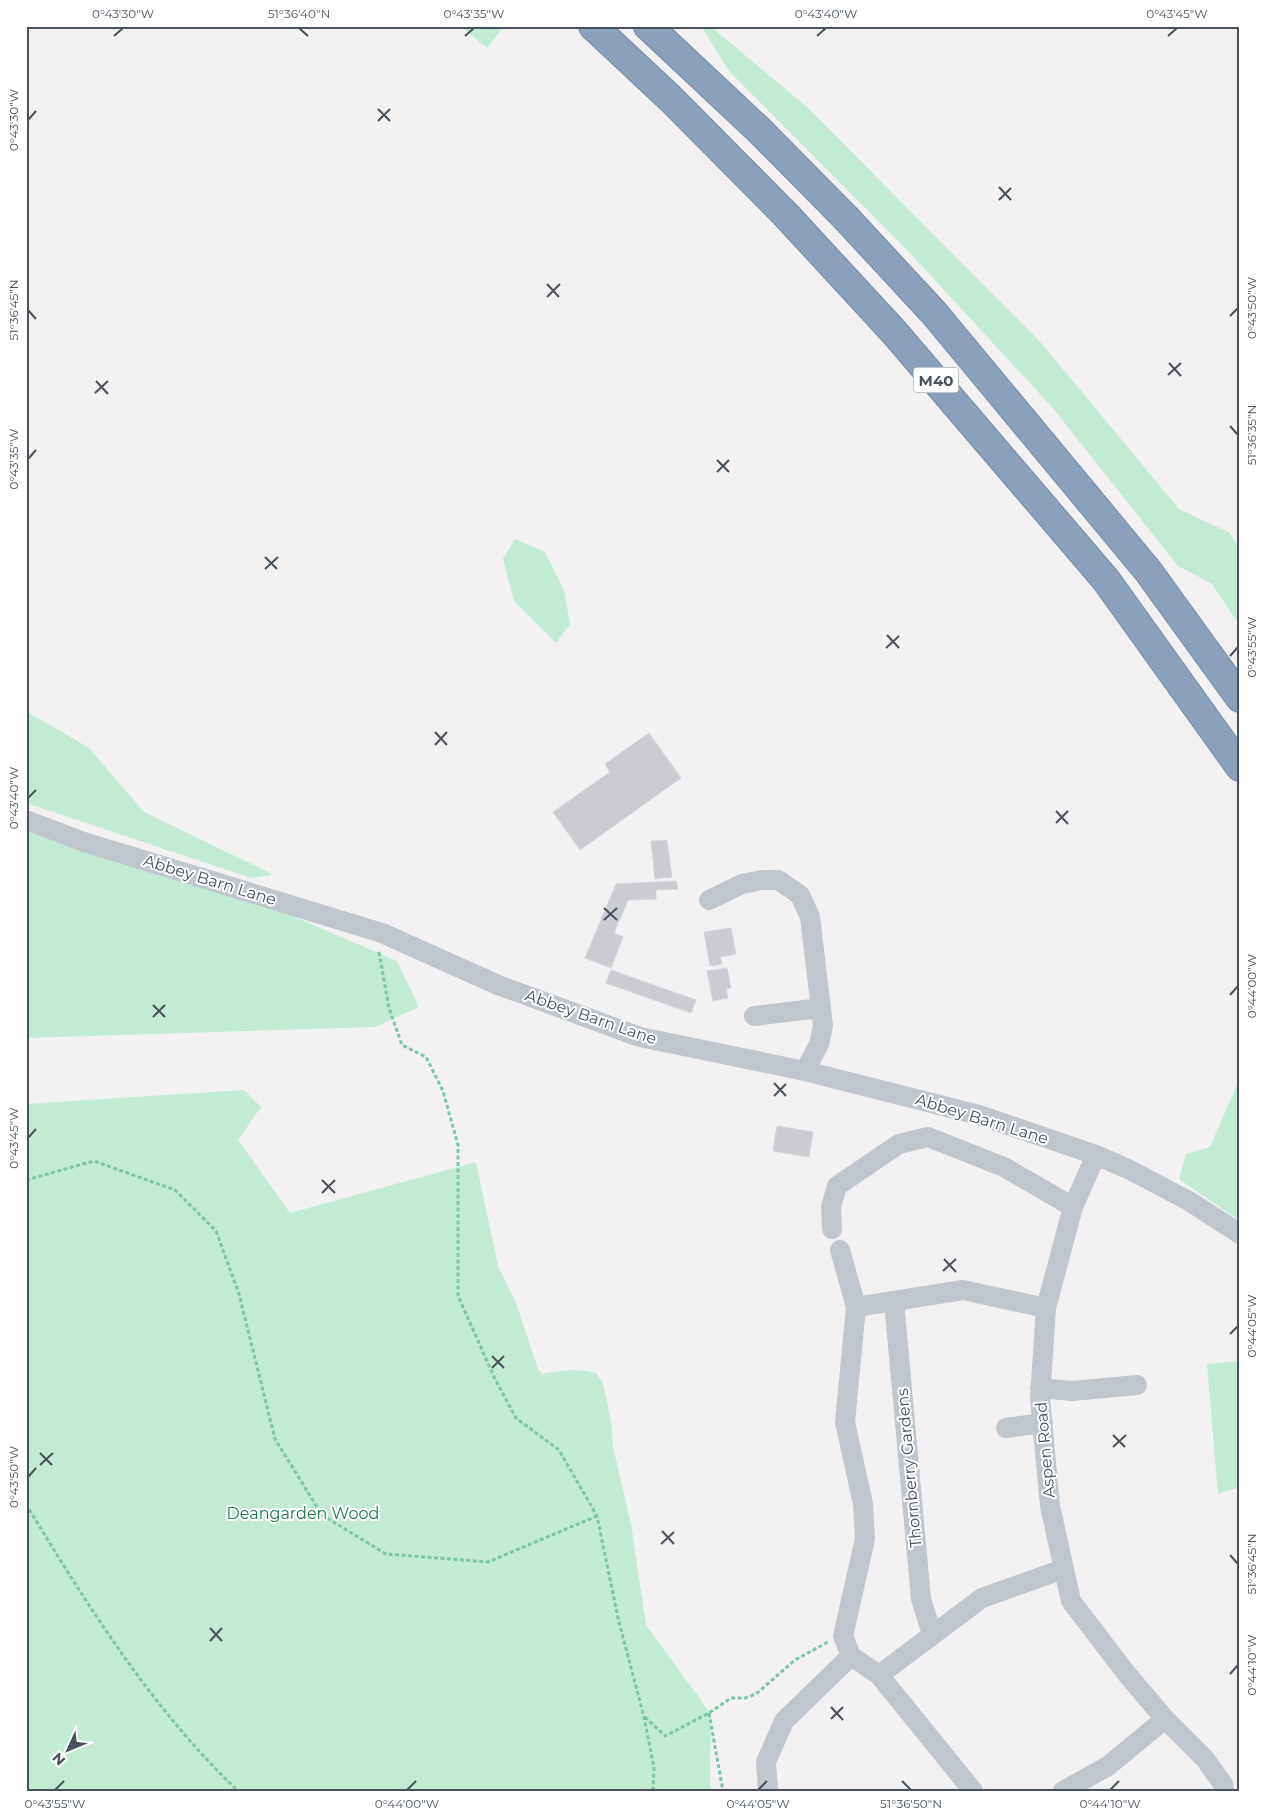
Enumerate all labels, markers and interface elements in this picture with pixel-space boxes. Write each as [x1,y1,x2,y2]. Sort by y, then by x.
text: 0°43'30"W [92,6,154,21]
text: 51°36'40"N [268,6,330,21]
text: 0°43'35"W [444,6,504,21]
text: 0°43'40"W [795,6,857,21]
text: 0°43'45"W [1146,6,1208,21]
text: 0°43'30"W [6,89,21,151]
text: 0°43'50"W [1244,277,1259,339]
text: 51°36'45"N [6,279,21,341]
road number: M40 [914,368,958,392]
text: 51°36'35"N [1244,405,1259,465]
text: 0°43'35"W [6,429,21,489]
text: 0°43'55"W [1244,617,1259,677]
text: 0°43'40"W [6,767,21,829]
street label: Abbey Barn Lane [141,851,279,909]
text: 0°44'00"W [1244,954,1259,1018]
street label: Abbey Barn Lane [523,986,659,1048]
street label: Abbey Barn Lane [913,1090,1051,1148]
text: 0°43'45"W [6,1107,21,1169]
text: 0°44'05"W [1244,1294,1259,1358]
street label: Thornberry Gardens [893,1387,925,1549]
street label: Aspen Road [1031,1401,1059,1499]
text: 0°43'50"W [6,1446,21,1508]
park label: Deangarden Wood [227,1504,379,1523]
text: 51°36'45"N [1244,1533,1259,1595]
text: 0°44'10"W [1244,1634,1259,1696]
north arrow [42,1724,92,1774]
text: N [48,1749,69,1769]
text: 0°43'55"W [25,1796,85,1811]
text: 0°44'00"W [375,1796,439,1811]
text: 0°44'05"W [726,1796,790,1811]
text: 51°36'50"N [880,1796,942,1811]
text: 0°44'10"W [1079,1796,1141,1811]

